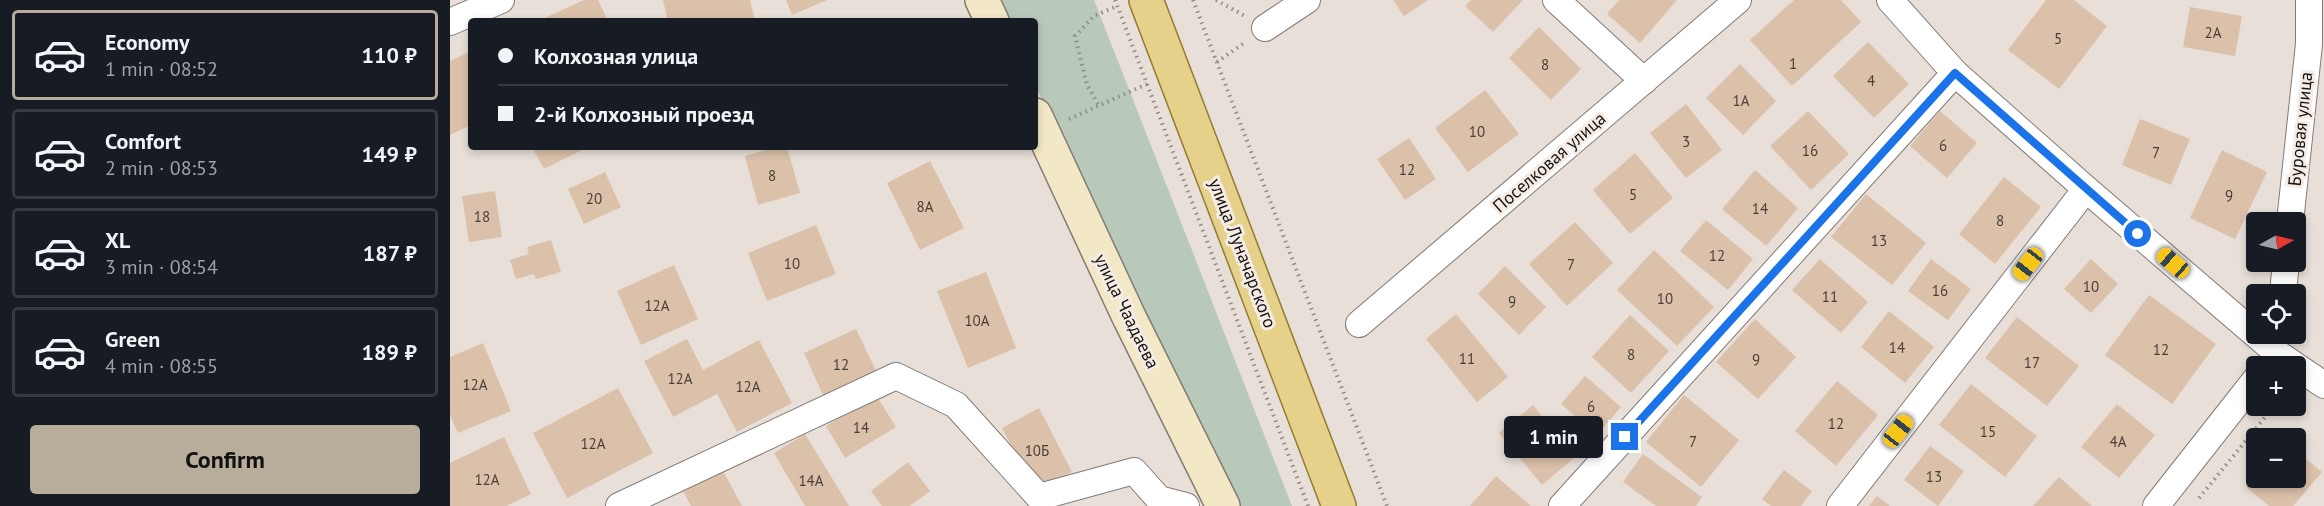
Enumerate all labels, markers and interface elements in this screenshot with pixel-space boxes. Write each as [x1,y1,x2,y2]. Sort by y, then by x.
house number: 2А [2205,23,2222,42]
icon: car [33,28,87,82]
text: Economy [105,28,189,56]
house number: 5 [2054,29,2062,48]
text: 110 ₽ [362,41,417,69]
text: Колхозная улица [534,42,698,70]
house number: 1 [1789,54,1797,73]
house number: 8 [1541,55,1549,74]
text: 1 min · 08:52 [105,56,218,82]
house number: 4 [1867,71,1875,90]
street label: Буровая улица [2283,71,2317,187]
house number: 1А [1733,91,1750,110]
text: 2-й Колхозный проезд [534,100,754,128]
street label: Поселковая улица [1488,107,1610,217]
house number: 10 [1469,122,1485,141]
icon: car [33,127,87,181]
text: Comfort [105,127,181,155]
house number: 3 [1682,132,1690,151]
house number: 6 [1939,136,1947,155]
text: 149 ₽ [362,140,417,168]
house number: 16 [1802,141,1818,160]
house number: 7 [2152,143,2160,162]
text: 2 min · 08:53 [105,155,218,181]
house number: 12 [1399,160,1415,179]
house number: 8 [768,166,776,185]
street label: улица Луначарского [1204,175,1282,331]
house number: 5 [1629,185,1637,204]
house number: 9 [2225,186,2233,205]
house number: 20 [586,189,602,208]
house number: 8А [917,197,934,216]
house number: 14 [1752,199,1768,218]
house number: 18 [474,207,490,226]
house number: 8 [1996,211,2004,230]
north arrow [2246,212,2306,272]
map controls [2246,212,2306,488]
route start [2124,220,2151,247]
icon: car [33,226,87,280]
text: XL [105,226,130,254]
house number: 13 [1871,231,1887,250]
text: 187 ₽ [363,239,417,267]
car [2010,244,2046,284]
car [2154,244,2192,282]
house number: 12 [1709,246,1725,265]
street label: улица Чаадаева [1089,250,1165,372]
text: 3 min · 08:54 [105,254,218,280]
house number: 10 [784,254,800,273]
house number: 7 [1567,255,1575,274]
house number: 10 [2083,277,2099,296]
house number: 16 [1932,281,1948,300]
button: locate [2246,284,2306,344]
house number: 11 [1822,287,1838,306]
house number: 10 [1657,289,1673,308]
house number: 9 [1508,292,1516,311]
house number: 12А [644,296,670,315]
house number: 10А [964,311,990,330]
icon: car [33,325,87,379]
text: Green [105,325,160,353]
text: 189 ₽ [362,338,417,366]
house number: 14 [1889,338,1905,357]
house number: 12 [2153,340,2169,359]
house number: 8 [1627,345,1635,364]
house number: 11 [1459,349,1475,368]
house number: 9 [1752,350,1760,369]
text: 4 min · 08:55 [105,353,218,379]
house number: 17 [2024,353,2040,372]
house number: 12 [833,355,849,374]
button: + [2246,356,2306,416]
house number: 12А [667,369,693,388]
house number: 12А [462,375,488,394]
house number: 12А [735,377,761,396]
house number: 6 [1587,397,1595,416]
car [1880,411,1916,451]
house number: 12 [1828,414,1844,433]
callout: 1 min [1505,416,1604,458]
house number: 14 [853,418,869,437]
house number: 15 [1980,422,1996,441]
route end [1611,423,1638,450]
text: 1 min [1529,424,1578,450]
button: Confirm [30,425,420,494]
button: − [2246,428,2306,488]
house number: 7 [1689,432,1697,451]
house number: 4А [2110,432,2127,451]
house number: 12А [580,434,606,453]
house number: 10Б [1025,441,1049,460]
house number: 13 [1926,467,1942,486]
house number: 12А [474,470,500,489]
house number: 14А [798,471,824,490]

